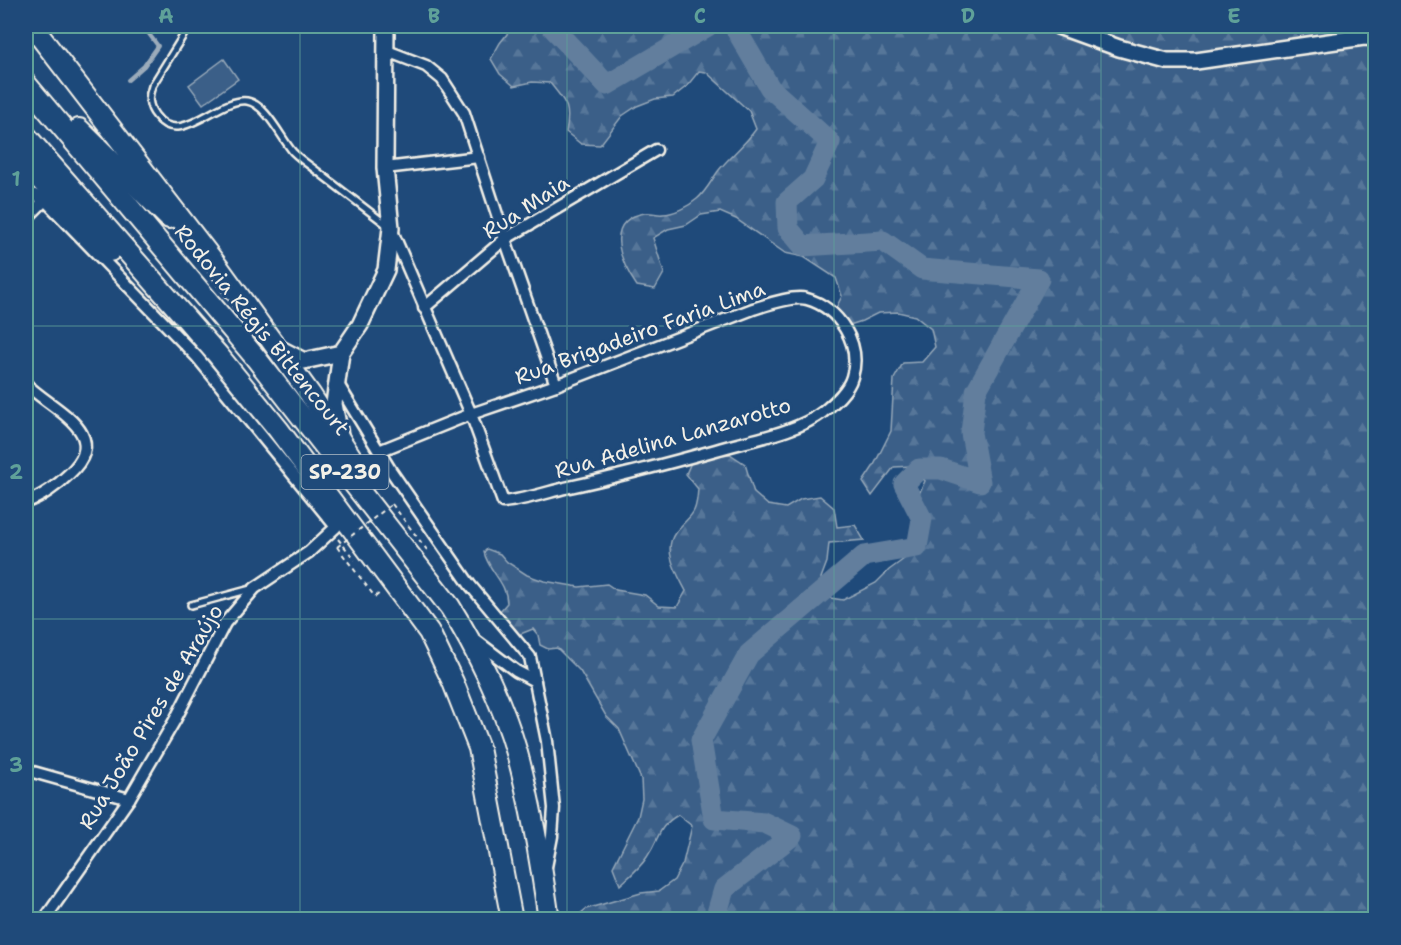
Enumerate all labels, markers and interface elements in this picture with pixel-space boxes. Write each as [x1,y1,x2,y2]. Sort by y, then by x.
text: A [158,3,174,29]
text: B [428,3,440,29]
text: C [694,3,706,29]
text: D [961,3,975,29]
text: E [1227,3,1241,29]
text: 1 [11,166,21,192]
street label: Rua Maia [477,169,575,245]
street label: Rodovia Régis Bittencourt [168,219,356,441]
street label: Rua Brigadeiro Faria Lima [511,275,769,391]
street label: Rua Adelina Lanzarotto [552,391,794,485]
road number: SP-230 [302,455,388,489]
text: 2 [9,459,23,485]
street label: Rua João Pires de Araújo [72,599,230,835]
text: 3 [9,752,23,778]

